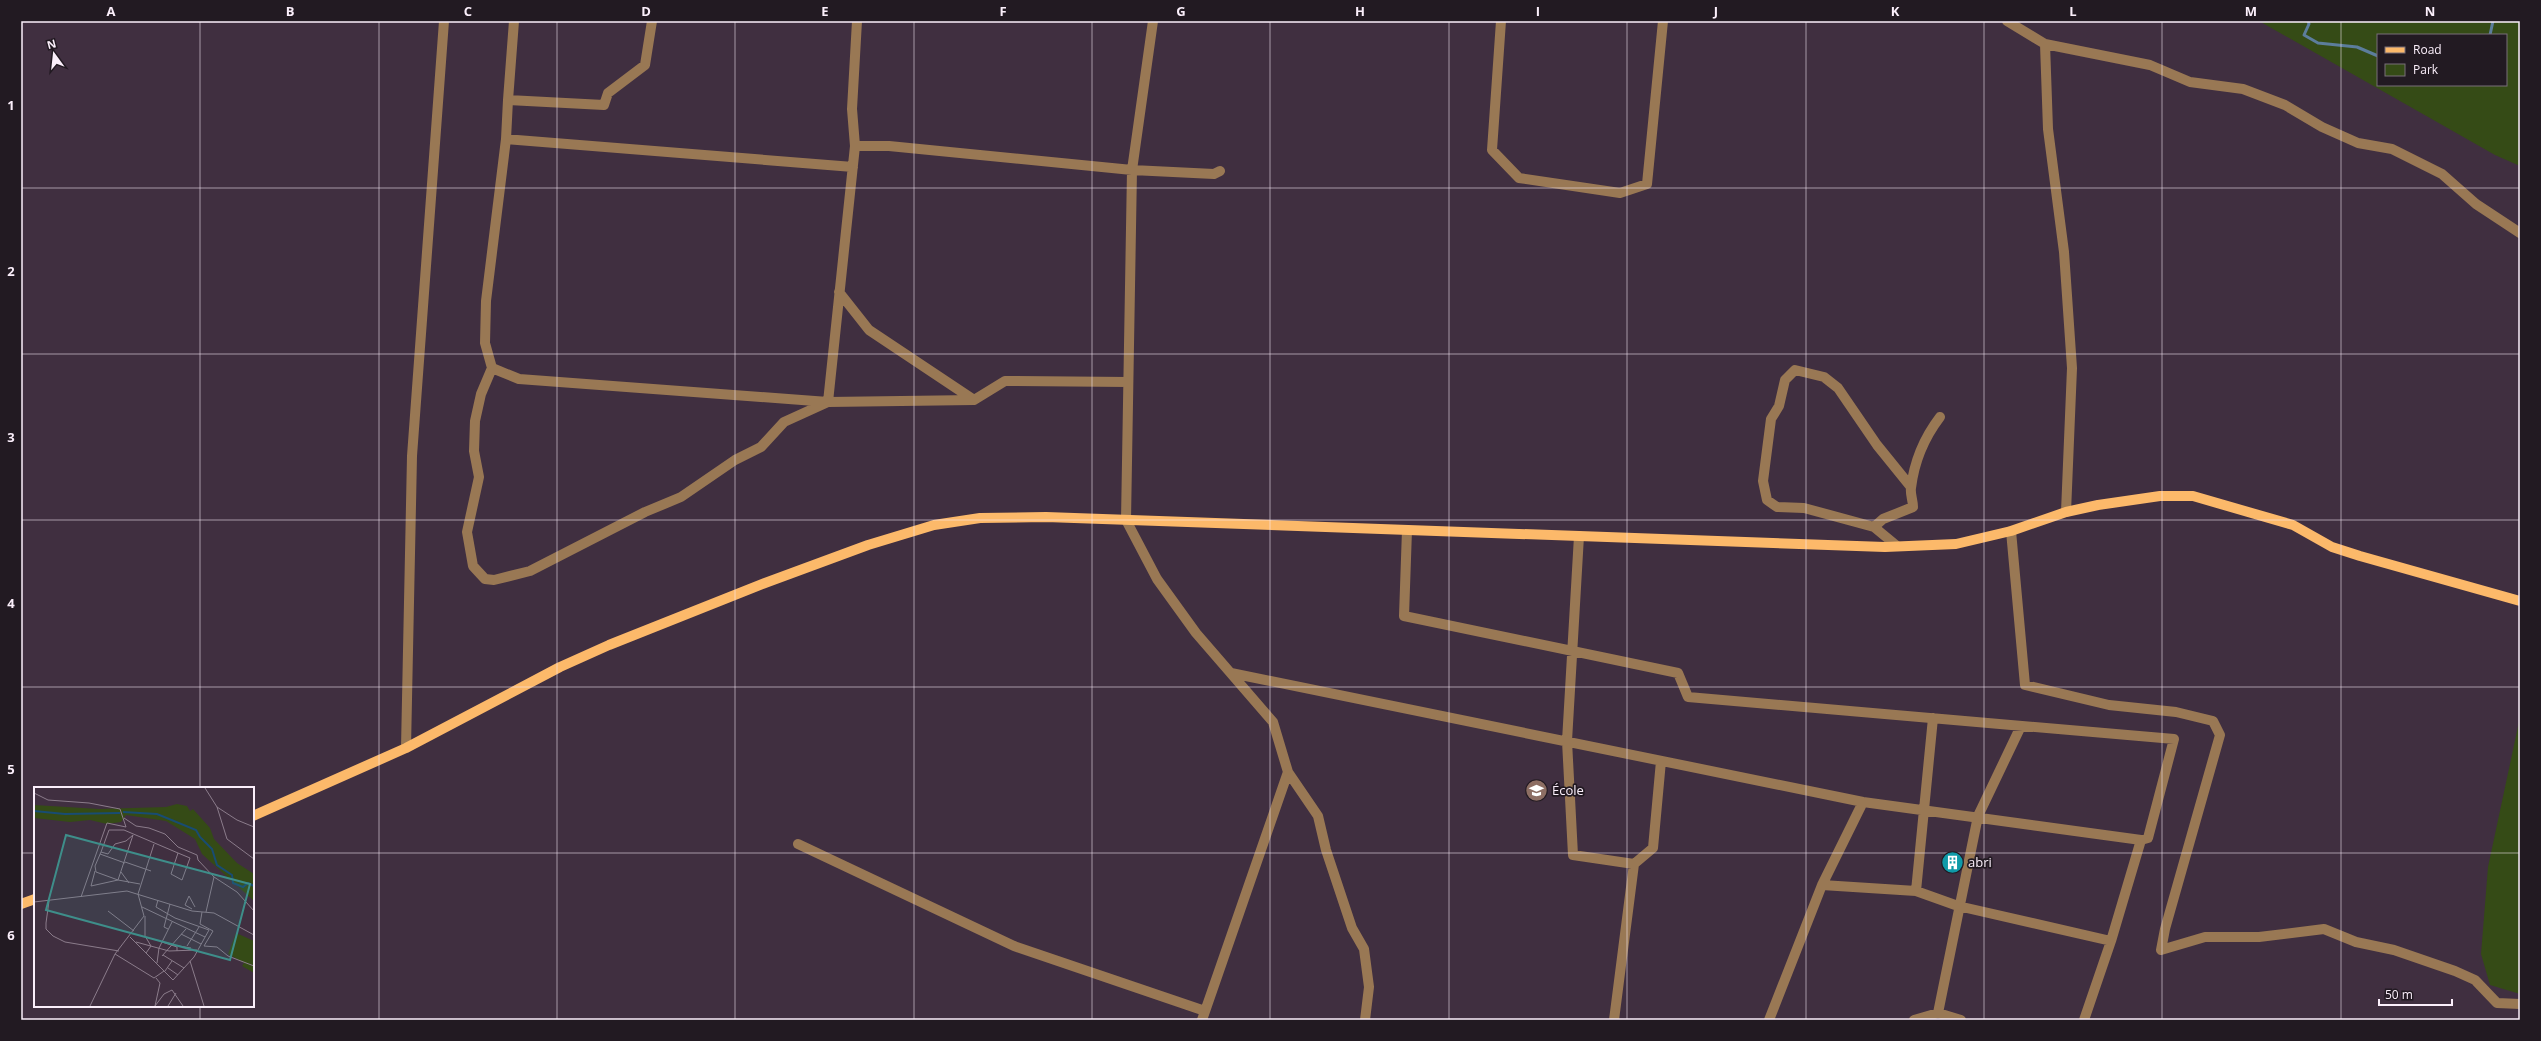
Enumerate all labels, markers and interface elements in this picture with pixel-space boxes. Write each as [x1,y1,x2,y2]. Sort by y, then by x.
text: A [107,2,116,20]
text: B [286,2,295,20]
text: C [464,2,472,20]
text: D [641,2,651,20]
text: E [821,2,829,20]
text: F [999,2,1007,20]
text: G [1176,2,1186,20]
text: H [1355,2,1365,20]
text: I [1536,2,1540,20]
text: J [1713,2,1718,20]
text: K [1891,2,1900,20]
text: L [2069,2,2077,20]
text: M [2245,2,2257,20]
text: N [2425,2,2435,20]
north arrow [34,34,74,74]
legend [2377,34,2507,86]
text: N [45,35,58,52]
text: Road [2413,41,2442,58]
text: Park [2413,61,2439,78]
text: 1 [7,96,15,114]
text: 2 [7,262,15,280]
text: 3 [7,428,15,446]
text: 4 [7,594,15,612]
text: 5 [7,760,15,778]
school or university icon: École [1524,777,1550,803]
place label: École [1552,781,1584,799]
inset map [34,787,254,1007]
building icon: abri [1939,849,1965,875]
place label: abri [1968,853,1992,871]
text: 6 [7,926,15,944]
scale bar [2379,981,2452,1007]
text: 50 m [2385,986,2413,1003]

